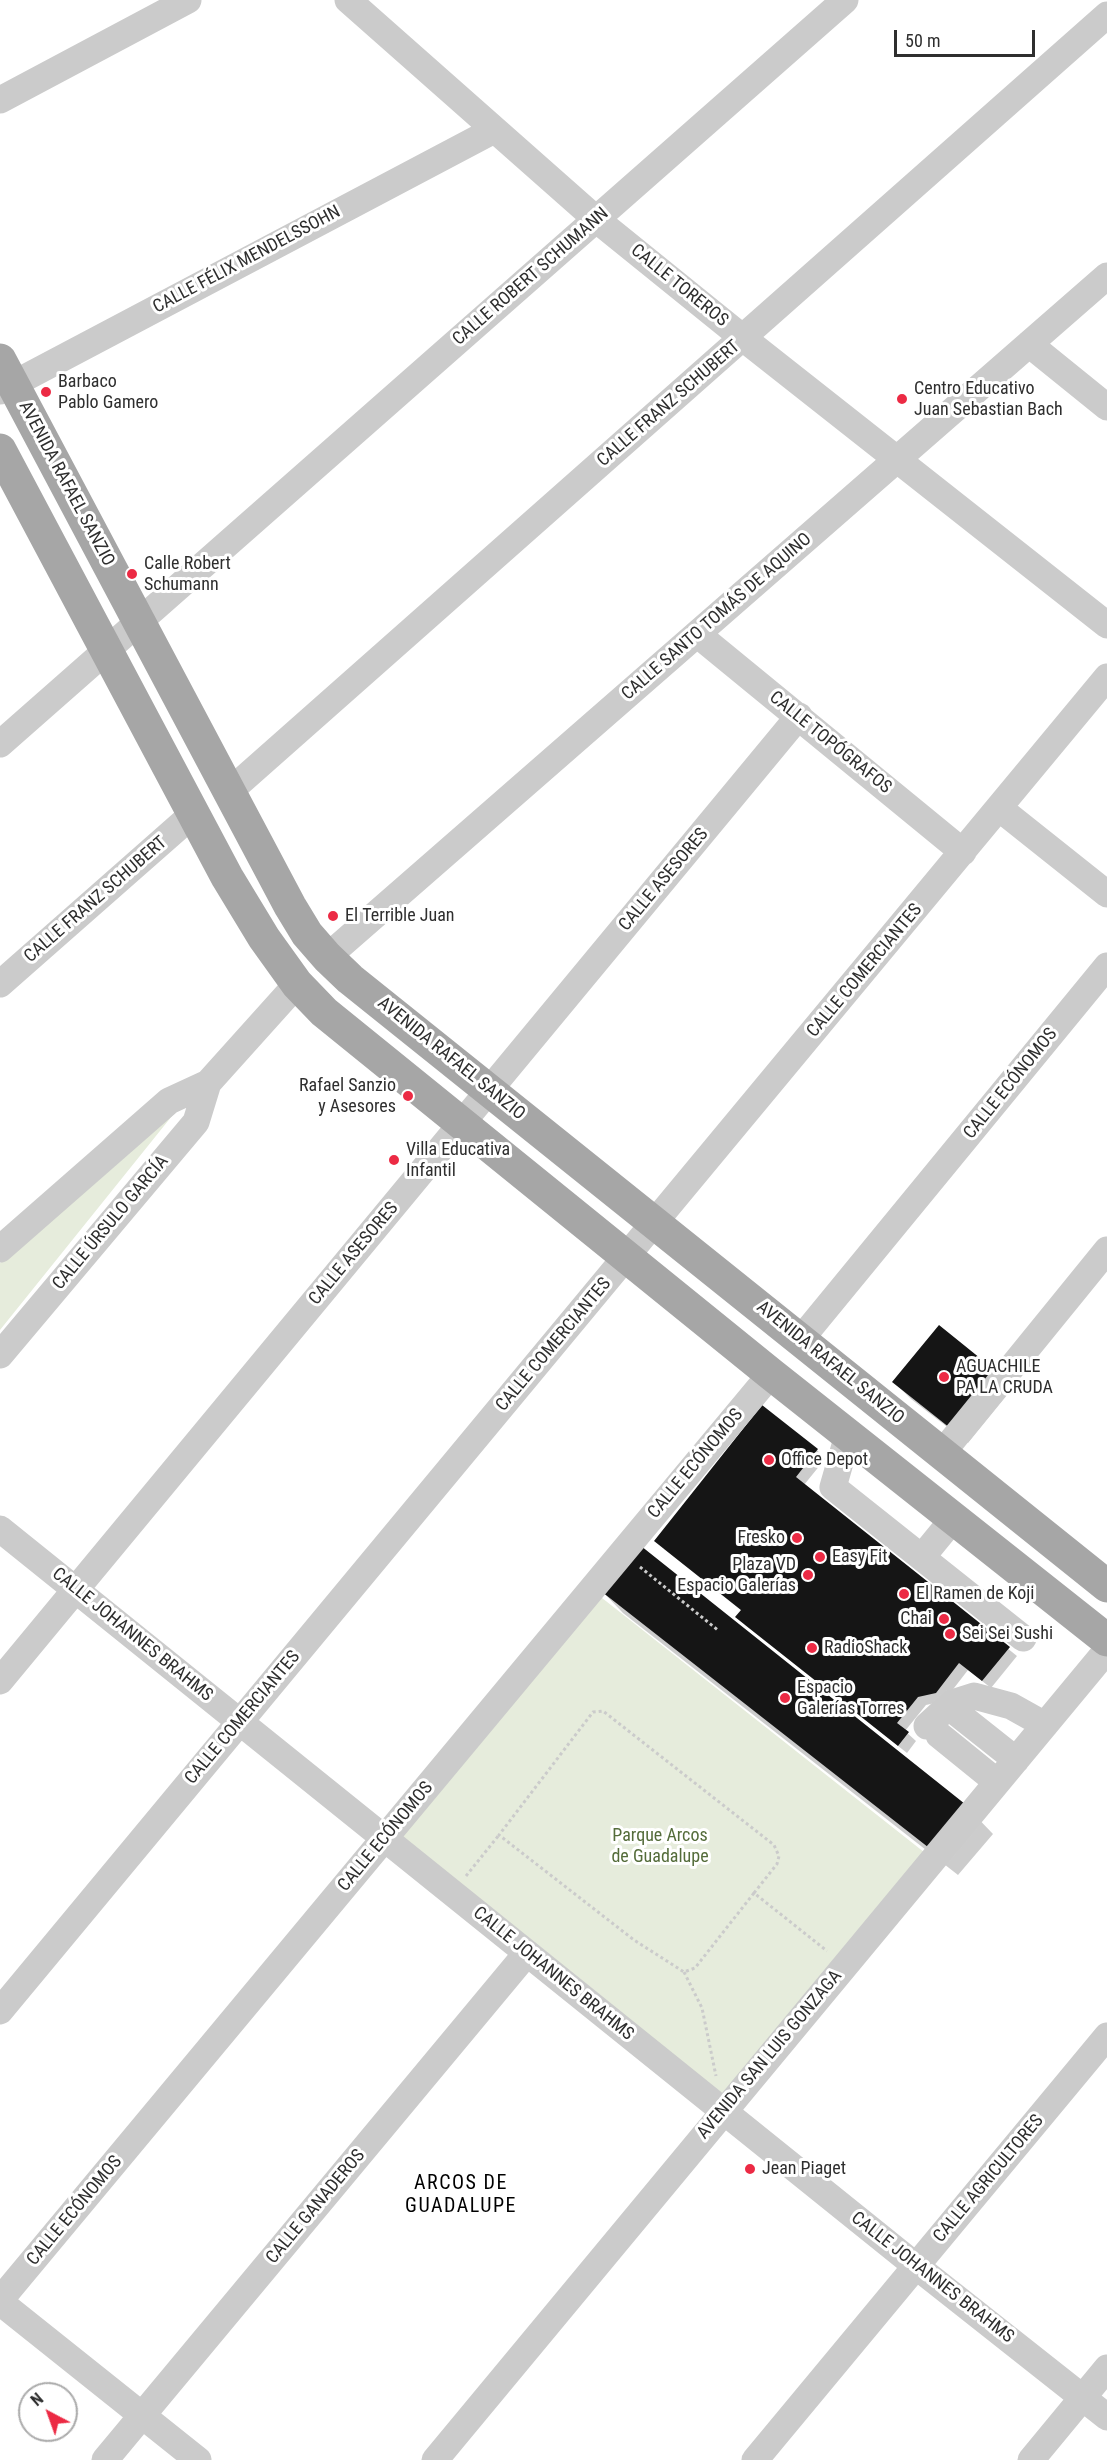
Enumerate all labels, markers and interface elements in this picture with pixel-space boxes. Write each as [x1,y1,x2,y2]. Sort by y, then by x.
scale bar [897,18,1038,56]
text: 50 m [905,30,940,51]
street label: CALLE FÉLIX MENDELSSOHN [150,201,344,319]
street label: CALLE ROBERT SCHUMANN [449,203,613,351]
street label: CALLE TOREROS [626,240,732,332]
street label: CALLE FRANZ SCHUBERT [593,336,745,472]
place label: Barbaco Pablo Gamero [58,371,158,413]
place label: Centro Educativo Juan Sebastian Bach [914,378,1063,420]
marker: Barbaco Pablo Gamero [39,385,53,399]
marker: Centro Educativo Juan Sebastian Bach [895,392,909,406]
street label: AVENIDA RAFAEL SANZIO [13,398,119,570]
street label: CALLE SANTO TOMÁS DE AQUINO [618,529,816,705]
place label: Calle Robert Schumann [144,553,231,596]
marker: Calle Robert Schumann [125,567,139,581]
street label: CALLE TOPÓGRAFOS [765,687,895,799]
street label: CALLE ASESORES [615,824,713,936]
street label: CALLE FRANZ SCHUBERT [20,832,172,968]
street label: CALLE COMERCIANTES [803,900,927,1042]
place label: El Terrible Juan [345,905,455,927]
marker: El Terrible Juan [326,909,340,923]
street label: AVENIDA RAFAEL SANZIO [373,993,529,1125]
street label: CALLE ECÓNOMOS [960,1024,1062,1144]
place label: Rafael Sanzio y Asesores [299,1075,396,1118]
marker: Rafael Sanzio y Asesores [401,1089,415,1103]
place label: Villa Educativa Infantil [406,1139,510,1182]
street label: CALLE ÚRSULO GARCÍA [49,1151,173,1295]
marker: Villa Educativa Infantil [387,1153,401,1167]
street label: CALLE ASESORES [305,1198,403,1310]
street label: CALLE COMERCIANTES [492,1274,616,1416]
street label: AVENIDA RAFAEL SANZIO [752,1297,908,1429]
place label: AGUACHILE PA LA CRUDA [956,1356,1053,1398]
marker: AGUACHILE PA LA CRUDA [937,1370,951,1384]
street label: CALLE ECÓNOMOS [644,1405,748,1523]
place label: Office Depot [781,1449,868,1471]
marker: Office Depot [762,1453,776,1467]
place label: Fresko [737,1527,785,1549]
marker: Fresko [790,1531,804,1545]
place label: Easy Fit [832,1546,888,1568]
marker: Easy Fit [813,1550,827,1564]
place label: Plaza VD Espacio Galerías [677,1554,796,1596]
street label: CALLE JOHANNES BRAHMS [47,1563,217,1707]
marker: Plaza VD Espacio Galerías [801,1568,815,1582]
place label: El Ramen de Koji [916,1583,1035,1605]
marker: El Ramen de Koji [897,1587,911,1601]
place label: Chai [900,1608,932,1630]
marker: Chai [937,1612,951,1626]
place label: Sei Sei Sushi [962,1623,1053,1645]
marker: Sei Sei Sushi [943,1627,957,1641]
place label: RadioShack [824,1637,907,1659]
marker: RadioShack [805,1641,819,1655]
street label: CALLE COMERCIANTES [181,1647,305,1789]
place label: Espacio Galerías Torres [797,1677,904,1720]
marker: Espacio Galerías Torres [778,1691,792,1705]
street label: CALLE ECÓNOMOS [334,1778,438,1896]
park label: Parque Arcos de Guadalupe [611,1825,709,1868]
street label: CALLE JOHANNES BRAHMS [468,1902,638,2046]
street label: AVENIDA SAN LUIS GONZAGA [693,1966,847,2144]
street label: CALLE AGRICULTORES [929,2111,1049,2247]
street label: CALLE GANADEROS [262,2146,370,2268]
street label: CALLE ECÓNOMOS [23,2152,127,2270]
place label: Jean Piaget [762,2158,846,2180]
marker: Jean Piaget [743,2162,757,2176]
district label: ARCOS DE GUADALUPE [405,2172,517,2219]
street label: CALLE JOHANNES BRAHMS [846,2208,1018,2348]
north arrow [18,2382,78,2442]
text: N [27,2389,47,2410]

